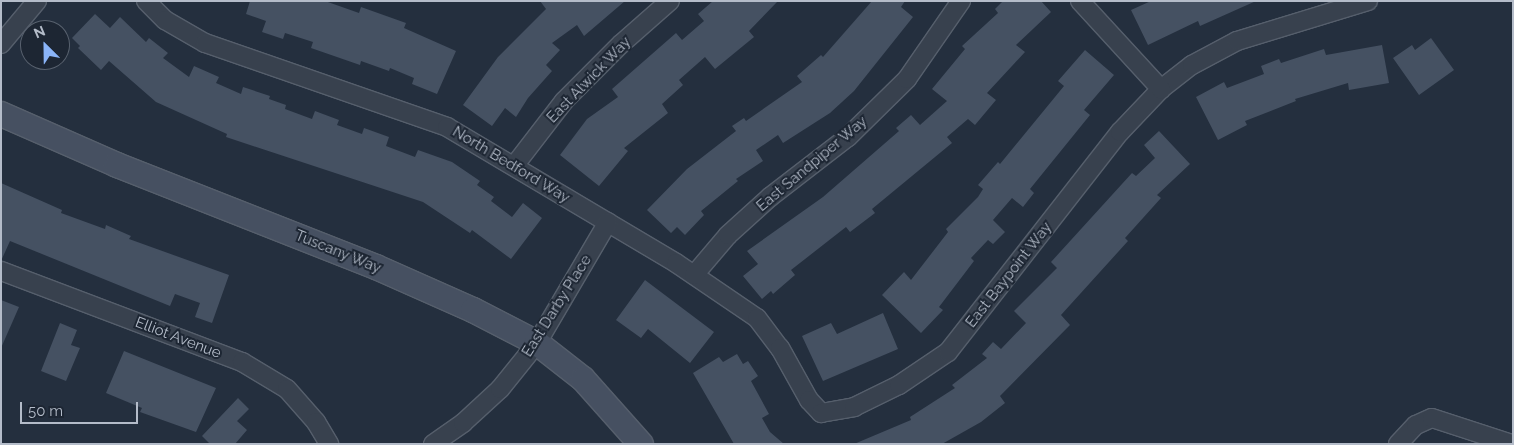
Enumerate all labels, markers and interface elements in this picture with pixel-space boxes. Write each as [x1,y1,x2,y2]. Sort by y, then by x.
north arrow [20,20,70,70]
text: N [31,23,48,42]
street label: East Alwick Way [543,33,635,127]
street label: East Sandpiper Way [753,112,871,216]
street label: North Bedford Way [449,123,573,207]
street label: East Baypoint Way [962,218,1056,332]
street label: Tuscany Way [292,226,384,278]
street label: East Darby Place [518,252,596,360]
street label: Elliot Avenue [132,313,224,363]
scale bar [22,392,140,424]
text: 50 m [28,402,63,420]

